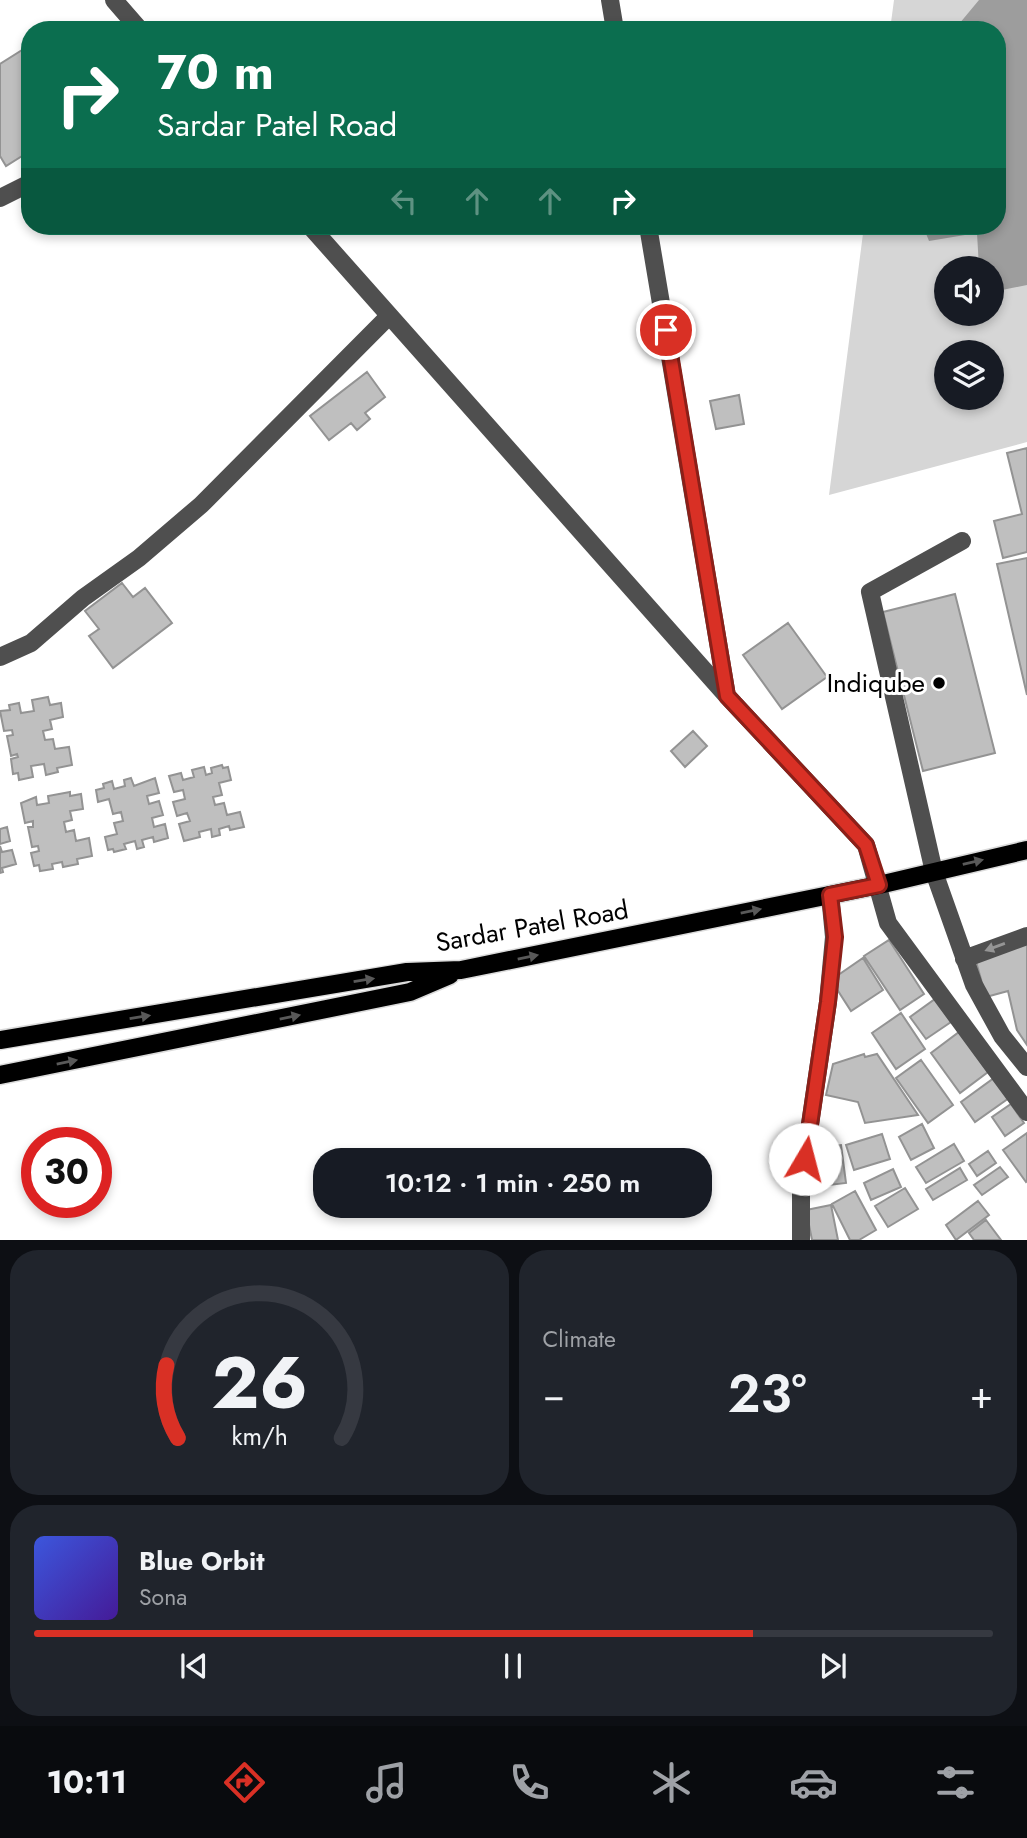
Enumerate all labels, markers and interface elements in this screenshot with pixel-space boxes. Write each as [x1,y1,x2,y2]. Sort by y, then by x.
text: 70 m [157,37,274,107]
icon: right [42,49,133,140]
text: Sardar Patel Road [157,102,397,148]
icon: left [385,182,423,220]
icon: ahead [458,182,496,220]
icon: ahead [531,182,569,220]
icon: right [604,182,642,220]
map controls [934,256,1004,410]
button: sound [934,256,1004,326]
pin [636,300,696,360]
icon: arrive [647,311,685,349]
button: layers [934,340,1004,410]
place label: Indiqube [827,664,925,702]
marker: Indiqube [931,675,947,691]
one-way arrow [962,857,984,868]
street label: Sardar Patel Road [433,890,631,962]
one-way arrow [740,906,762,917]
one-way arrow [985,942,1006,953]
one-way arrow [517,951,539,962]
one-way arrow [353,974,375,985]
one-way arrow [129,1011,151,1022]
one-way arrow [279,1011,301,1022]
one-way arrow [56,1056,78,1067]
position arrow [768,1122,842,1196]
speed limit sign: 30 [21,1127,112,1218]
text: 10:12 · 1 min · 250 m [385,1164,640,1202]
text: Climate [543,1322,616,1356]
text: 26 [211,1331,307,1436]
text: 23° [728,1356,807,1432]
text: − [543,1367,565,1422]
text: + [970,1367,993,1422]
text: km/h [231,1418,288,1454]
text: Blue Orbit [139,1542,264,1580]
text: Sona [139,1580,187,1614]
icon: previous [175,1647,213,1685]
icon: pause [494,1647,532,1685]
icon: next [814,1647,852,1685]
icon: directions [220,1758,269,1807]
icon: music [362,1758,411,1807]
icon: phone [505,1758,554,1807]
icon: climate [647,1758,696,1807]
icon: car [789,1758,838,1807]
icon: filters [931,1758,980,1807]
text: 10:11 [47,1759,127,1805]

